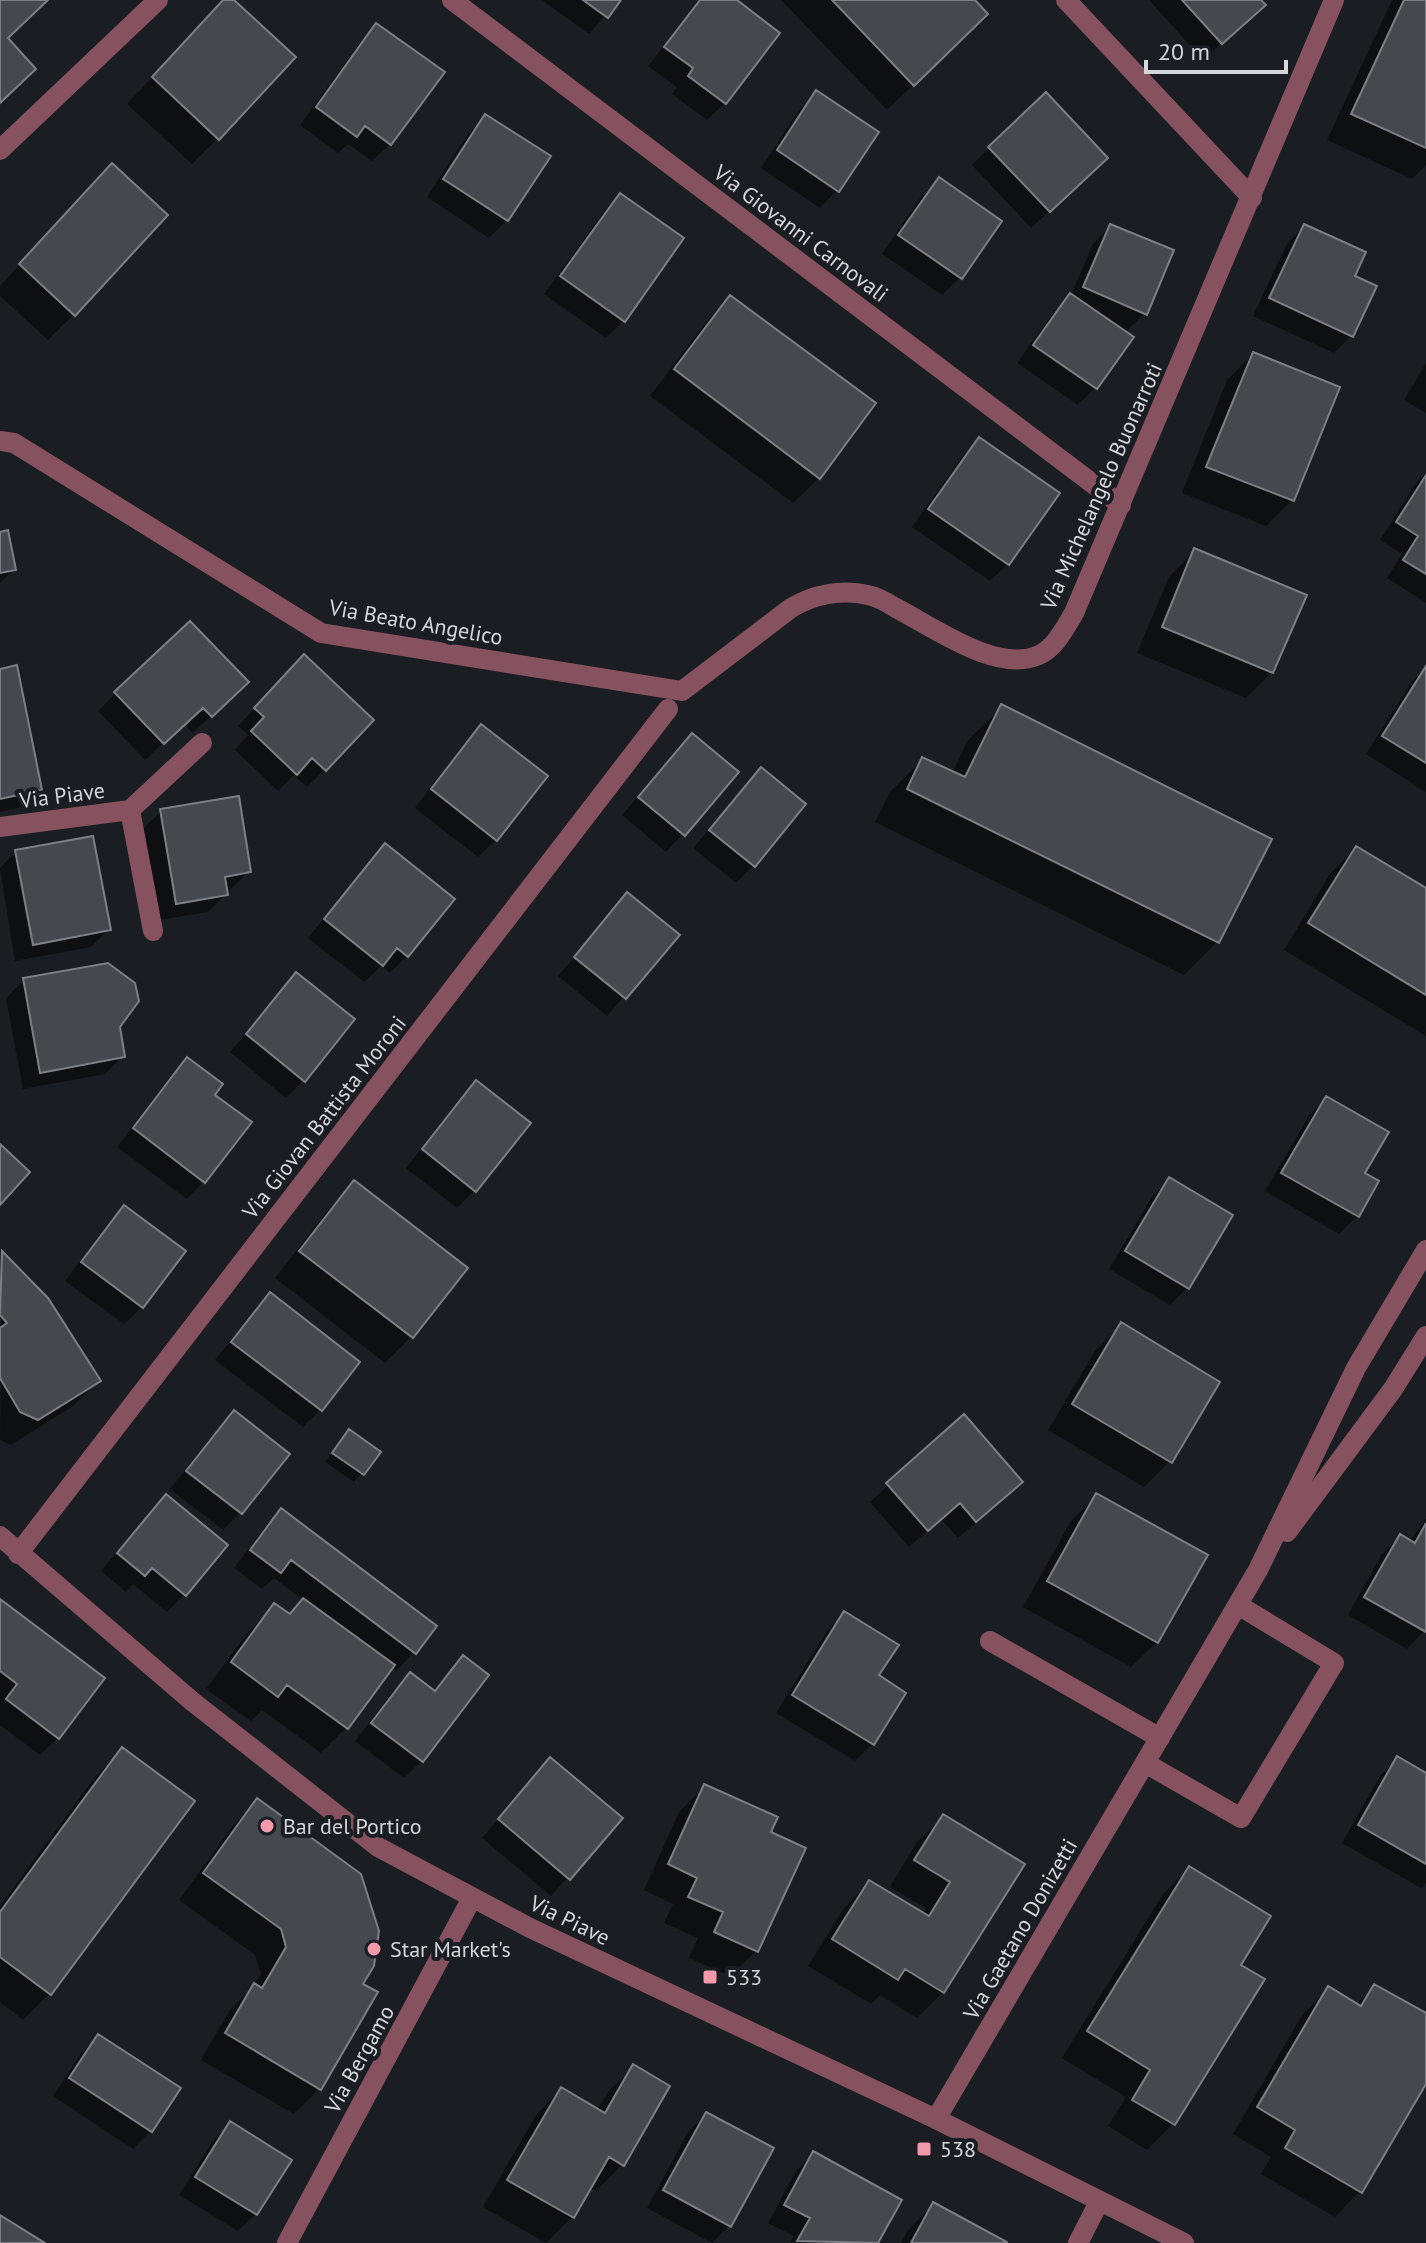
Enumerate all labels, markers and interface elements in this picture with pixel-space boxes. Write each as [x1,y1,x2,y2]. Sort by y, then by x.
scale bar [1146,24,1286,74]
text: 20 m [1158,36,1210,67]
street label: Via Giovanni Carnovali [707,158,894,308]
street label: Via Michelangelo Buonarroti [1033,358,1168,615]
street label: Via Beato Angelico [326,593,505,651]
street label: Via Piave [17,776,106,814]
street label: Via Giovan Battista Moroni [235,1010,412,1225]
place label: Bar del Portico [283,1812,421,1840]
marker: Bar del Portico [258,1817,276,1835]
street label: Via Gaetano Donizetti [956,1833,1083,2025]
street label: Via Piave [524,1888,615,1951]
place label: Star Market's [390,1935,511,1963]
marker: Star Market's [365,1940,383,1958]
place label: 533 [726,1963,762,1991]
marker: 533 [701,1968,719,1986]
street label: Via Bergamo [317,2000,400,2119]
place label: 538 [940,2135,976,2163]
marker: 538 [915,2140,933,2158]

